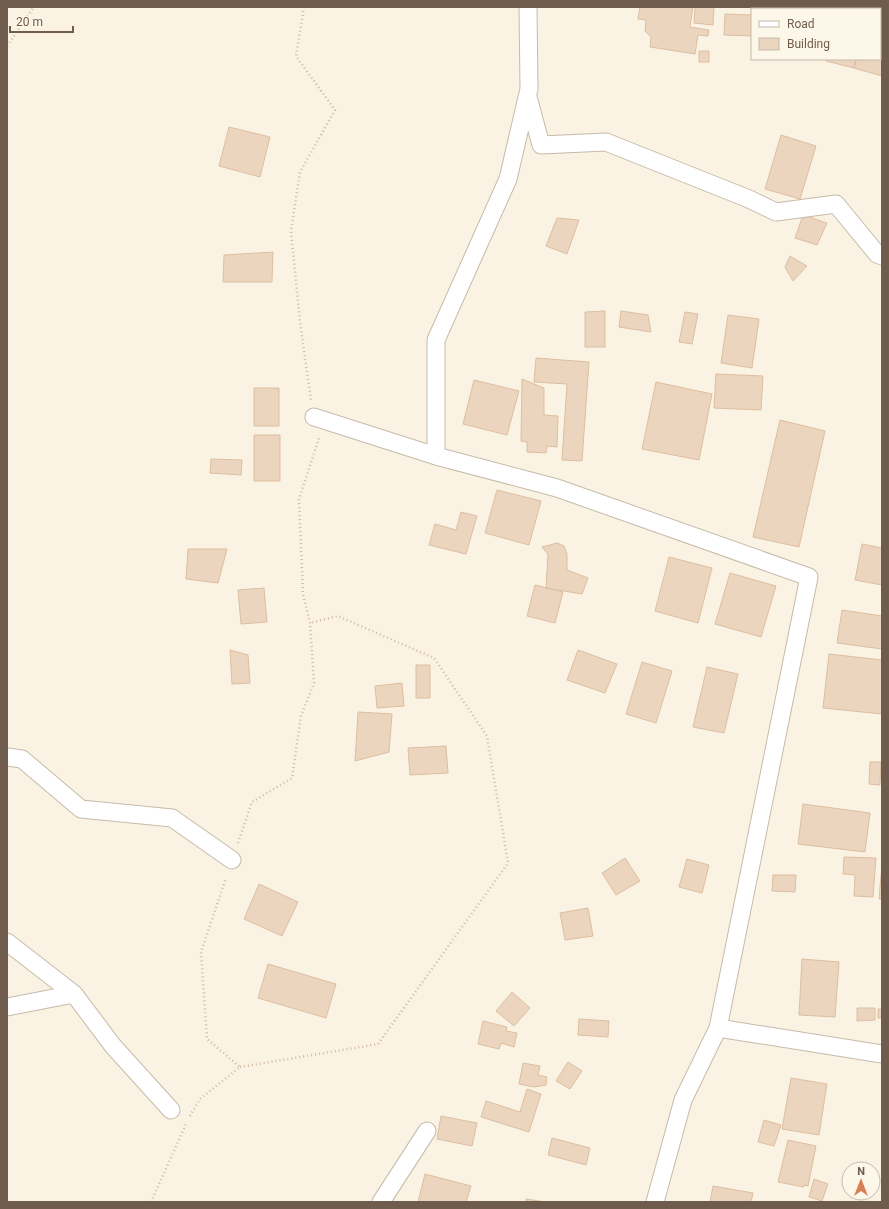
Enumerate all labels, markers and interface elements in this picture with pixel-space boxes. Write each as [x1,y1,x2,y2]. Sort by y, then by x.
scale bar [10,8,73,34]
legend [751,8,881,60]
text: 20 m [16,15,43,29]
text: Road [787,17,815,31]
text: Building [787,37,830,51]
north arrow [841,1161,881,1201]
text: N [857,1165,865,1178]

